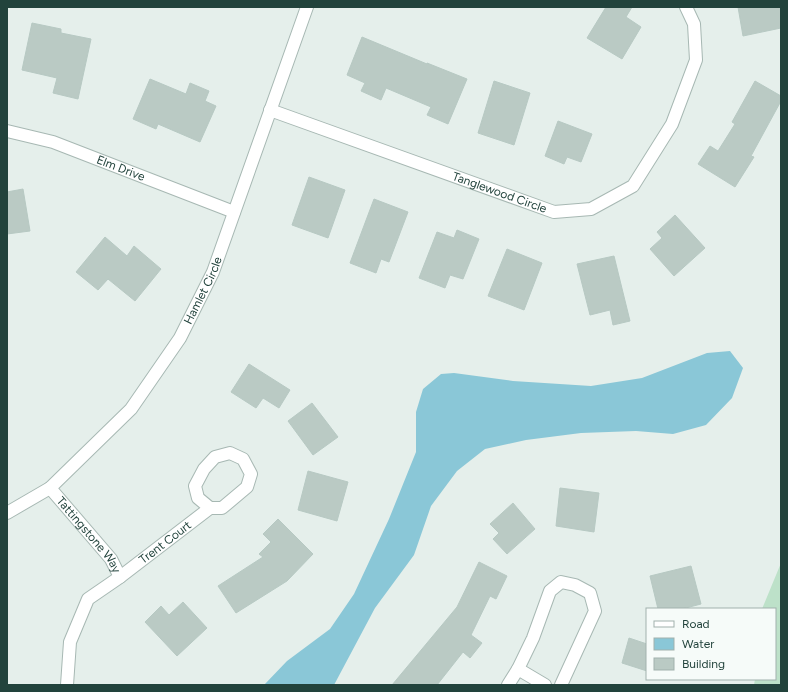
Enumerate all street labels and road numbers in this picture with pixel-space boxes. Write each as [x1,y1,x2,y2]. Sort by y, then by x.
street label: Elm Drive [95,153,147,184]
street label: Tanglewood Circle [451,169,549,216]
street label: Hamlet Circle [181,254,225,327]
street label: Tattingstone Way [54,494,124,576]
street label: Trent Court [136,518,194,567]

